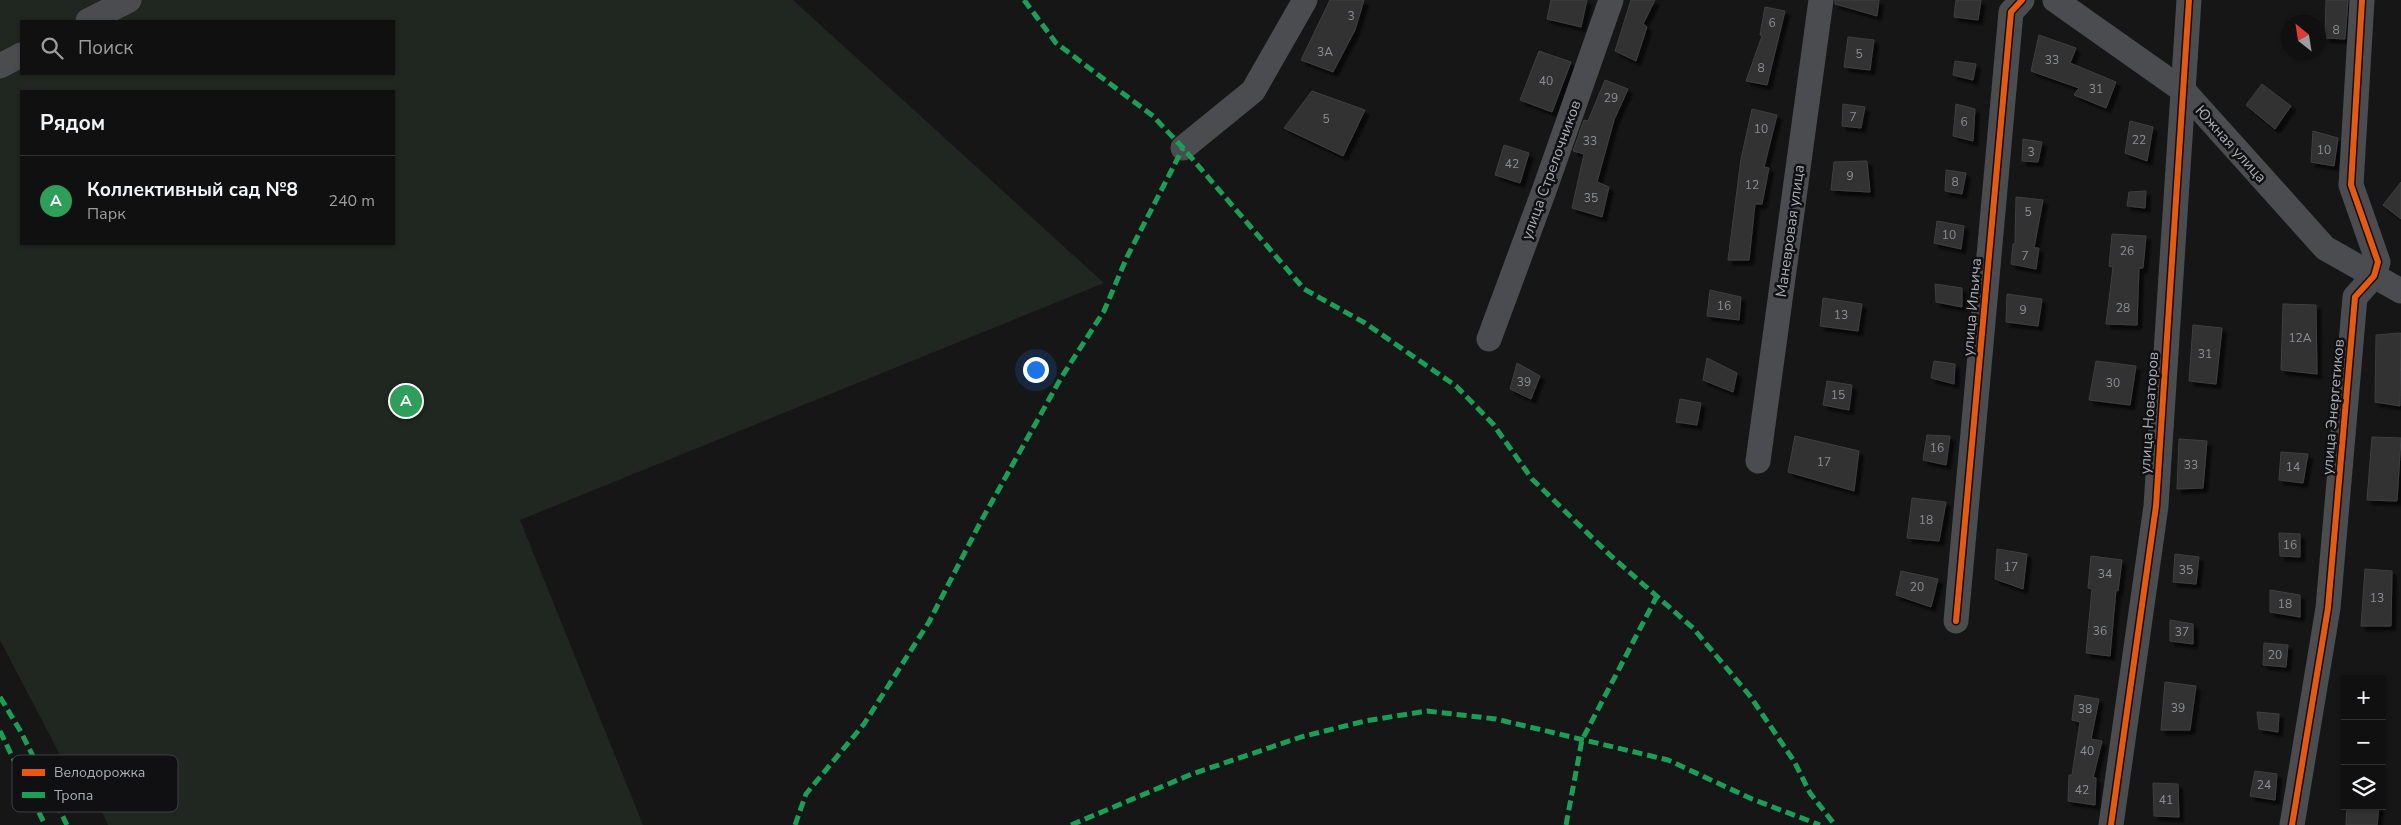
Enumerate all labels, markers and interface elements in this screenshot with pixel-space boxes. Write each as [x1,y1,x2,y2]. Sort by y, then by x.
house number: 3 [1347,8,1355,24]
house number: 6 [1768,15,1776,31]
north arrow [2281,15,2326,60]
search box [20,20,395,75]
house number: 8 [2332,22,2340,38]
icon: search [38,34,66,62]
text: Поиск [78,35,133,61]
house number: 3А [1317,44,1333,60]
house number: 5 [1855,46,1863,62]
house number: 33 [2045,52,2059,68]
house number: 8 [1757,60,1765,76]
house number: 40 [1539,73,1553,89]
house number: 31 [2089,81,2103,97]
house number: 29 [1604,90,1618,106]
street label: улица Стрелочников [1516,98,1586,242]
street label: Южная улица [2191,101,2271,187]
text: Рядом [40,109,105,137]
house number: 7 [1849,109,1857,125]
house number: 5 [1322,111,1330,127]
house number: 6 [1960,114,1968,130]
house number: 10 [1754,121,1768,137]
house number: 22 [2132,132,2146,148]
house number: 33 [1583,133,1597,149]
house number: 10 [2317,142,2331,158]
house number: 3 [2027,144,2035,160]
house number: 42 [1505,156,1519,172]
street label: Маневровая улица [1771,164,1809,298]
house number: 9 [1846,168,1854,184]
house number: 8 [1951,174,1959,190]
text: Коллективный сад №8 [87,177,298,203]
house number: 12 [1745,177,1759,193]
text: A [50,190,62,212]
text: 240 m [328,190,375,212]
house number: 35 [1584,190,1598,206]
text: Парк [87,203,126,225]
house number: 5 [2024,204,2032,220]
house number: 10 [1942,227,1956,243]
house number: 26 [2120,243,2134,259]
house number: 7 [2021,248,2029,264]
street label: улица Ильича [1958,257,1986,357]
house number: 16 [1717,298,1731,314]
house number: 28 [2116,300,2130,316]
house number: 9 [2019,302,2027,318]
house number: 13 [1834,307,1848,323]
house number: 12А [2288,330,2312,346]
street label: улица Энергетиков [2317,338,2349,476]
house number: 31 [2198,346,2212,362]
street label: улица Новаторов [2135,351,2163,475]
your location [1023,357,1049,383]
house number: 39 [1517,374,1531,390]
house number: 30 [2106,375,2120,391]
pin: A [390,382,422,420]
house number: 15 [1831,387,1845,403]
house number: 16 [1930,440,1944,456]
house number: 17 [1817,454,1831,470]
house number: 33 [2184,457,2198,473]
house number: 14 [2286,459,2300,475]
house number: 18 [1919,512,1933,528]
house number: 16 [2283,537,2297,553]
house number: 17 [2004,559,2018,575]
house number: 35 [2179,562,2193,578]
house number: 34 [2098,566,2112,582]
house number: 20 [1910,579,1924,595]
house number: 13 [2370,590,2384,606]
house number: 18 [2278,596,2292,612]
house number: 36 [2093,623,2107,639]
house number: 37 [2175,624,2189,640]
house number: 20 [2268,647,2282,663]
map controls [2341,675,2386,810]
button: + [2341,675,2386,720]
house number: 39 [2171,700,2185,716]
house number: 38 [2078,701,2092,717]
button: − [2341,720,2386,765]
house number: 40 [2080,743,2094,759]
legend [12,755,178,812]
text: Велодорожка [54,763,145,782]
button: layers [2341,765,2386,810]
house number: 24 [2257,777,2271,793]
house number: 42 [2075,782,2089,798]
text: Тропа [54,786,93,805]
house number: 41 [2159,792,2173,808]

